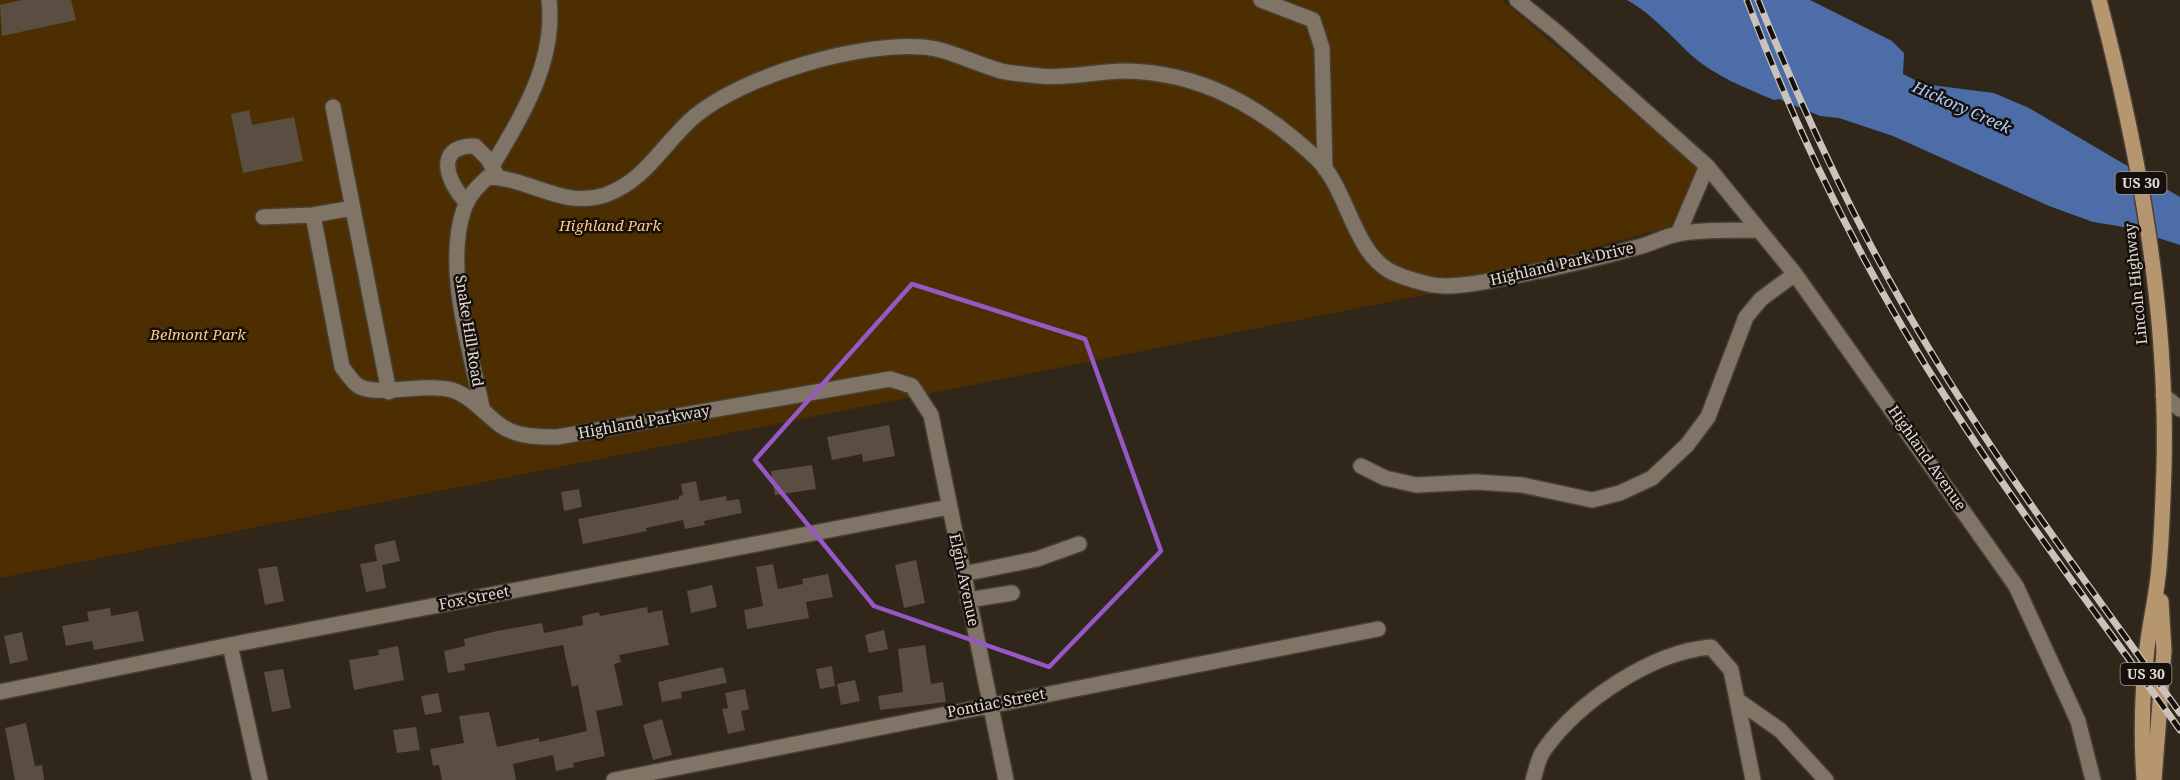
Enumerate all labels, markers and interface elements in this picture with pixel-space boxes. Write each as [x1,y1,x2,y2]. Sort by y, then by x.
water label: Hickory Creek [1908,75,2015,139]
road number: US 30 [2116,172,2166,194]
park label: Highland Park [558,215,662,235]
street label: Lincoln Highway [2119,222,2151,346]
street label: Highland Park Drive [1488,237,1636,289]
street label: Snake Hill Road [451,274,489,388]
park label: Belmont Park [149,324,246,344]
street label: Highland Parkway [577,400,712,442]
street label: Highland Avenue [1884,401,1972,514]
street label: Elgin Avenue [945,532,985,628]
street label: Fox Street [437,580,511,614]
road number: US 30 [2120,663,2172,685]
street label: Pontiac Street [945,683,1046,721]

